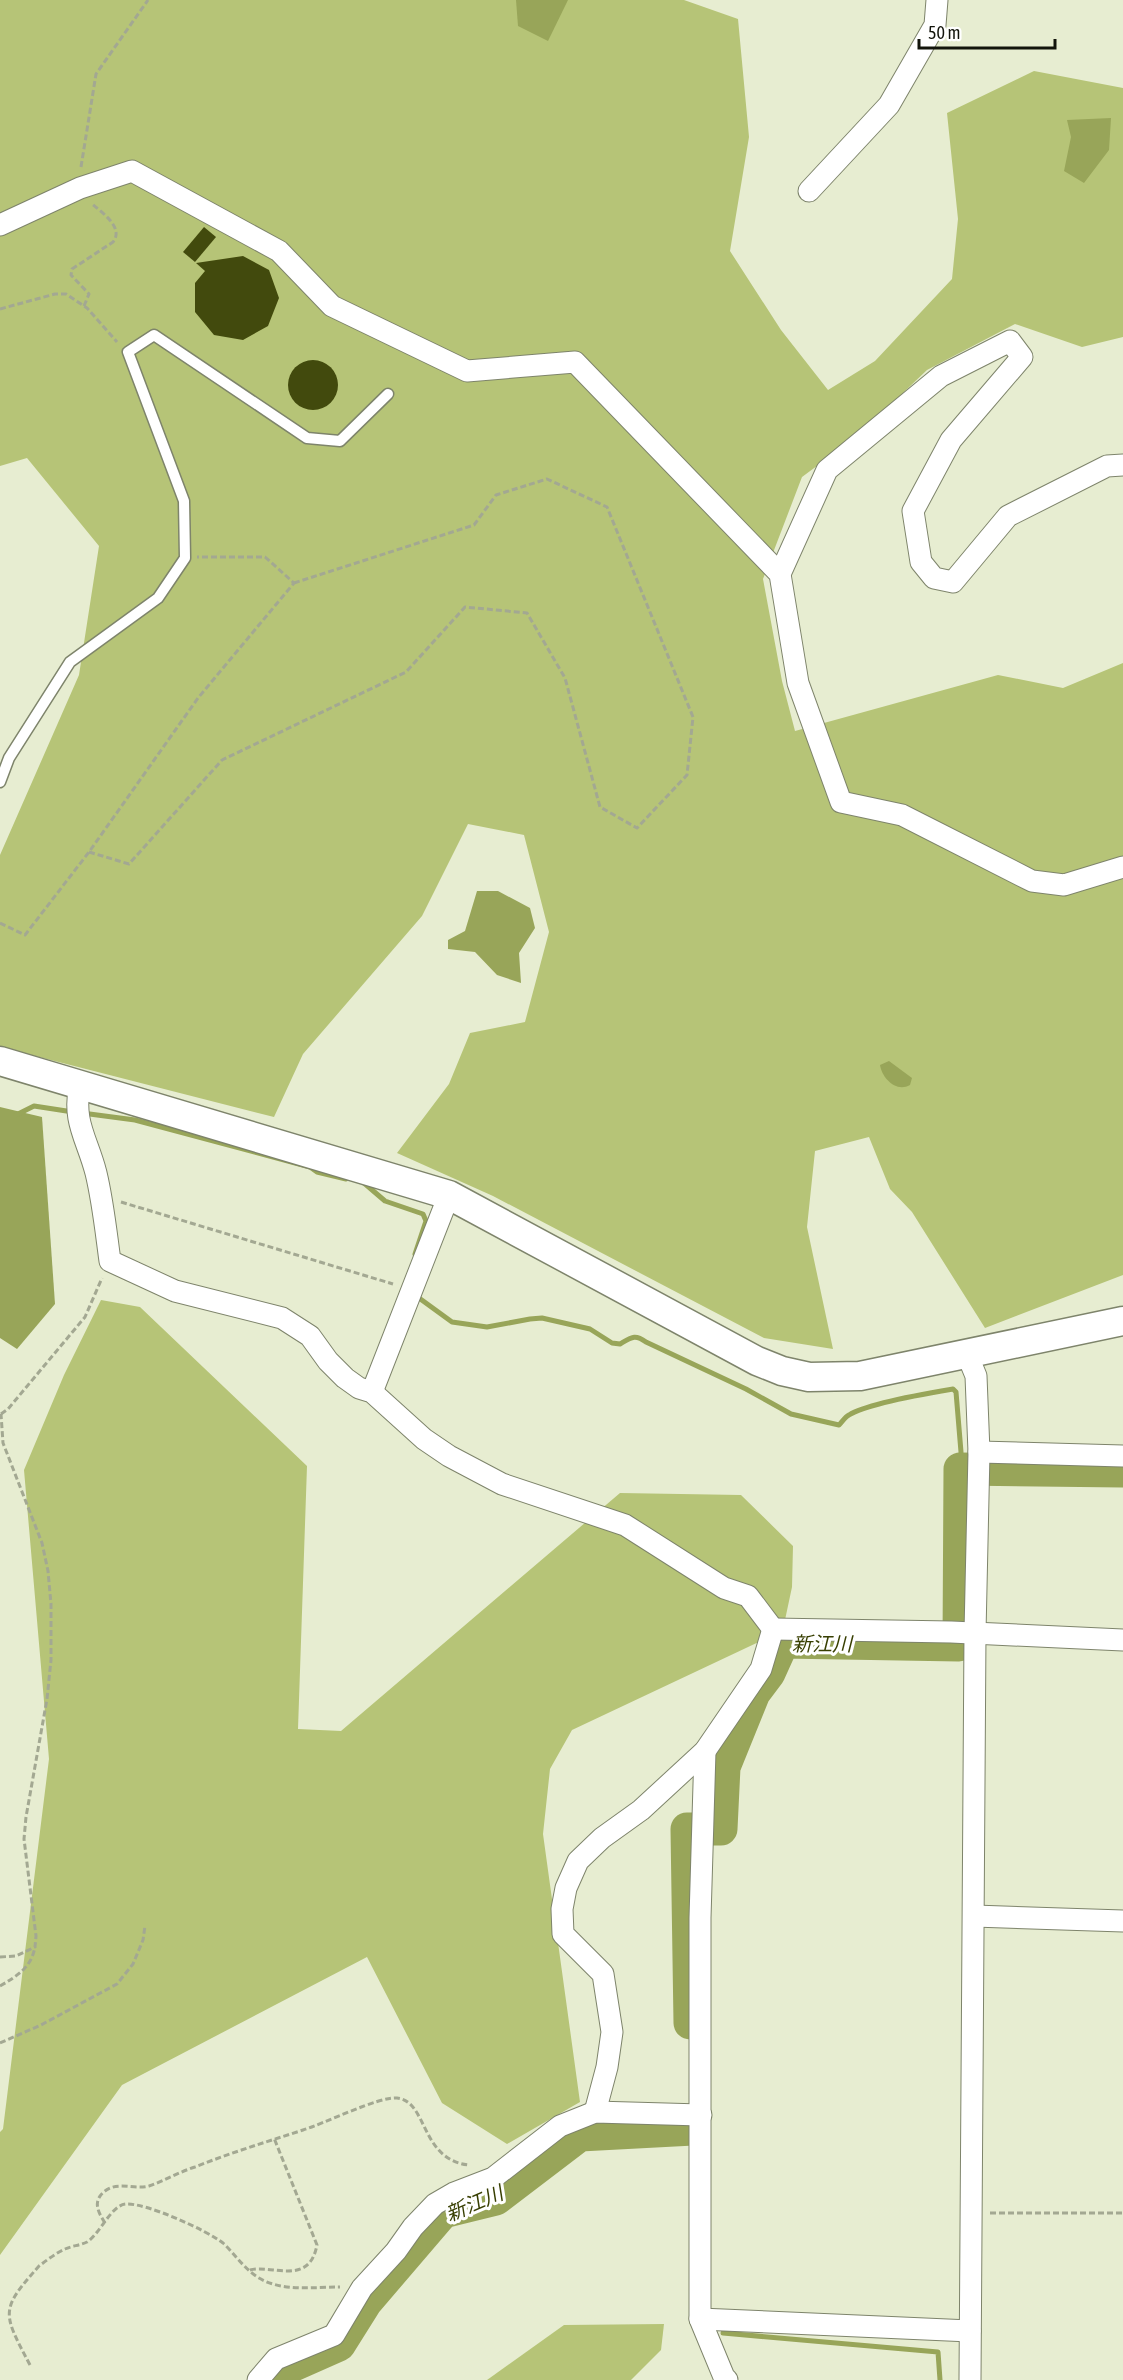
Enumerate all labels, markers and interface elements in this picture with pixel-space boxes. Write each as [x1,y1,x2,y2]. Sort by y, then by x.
scale bar [919,12,1056,50]
text: 50 m [928,22,960,43]
water label: 新江川 [792,1632,854,1655]
water label: 新江川 [442,2180,508,2225]

